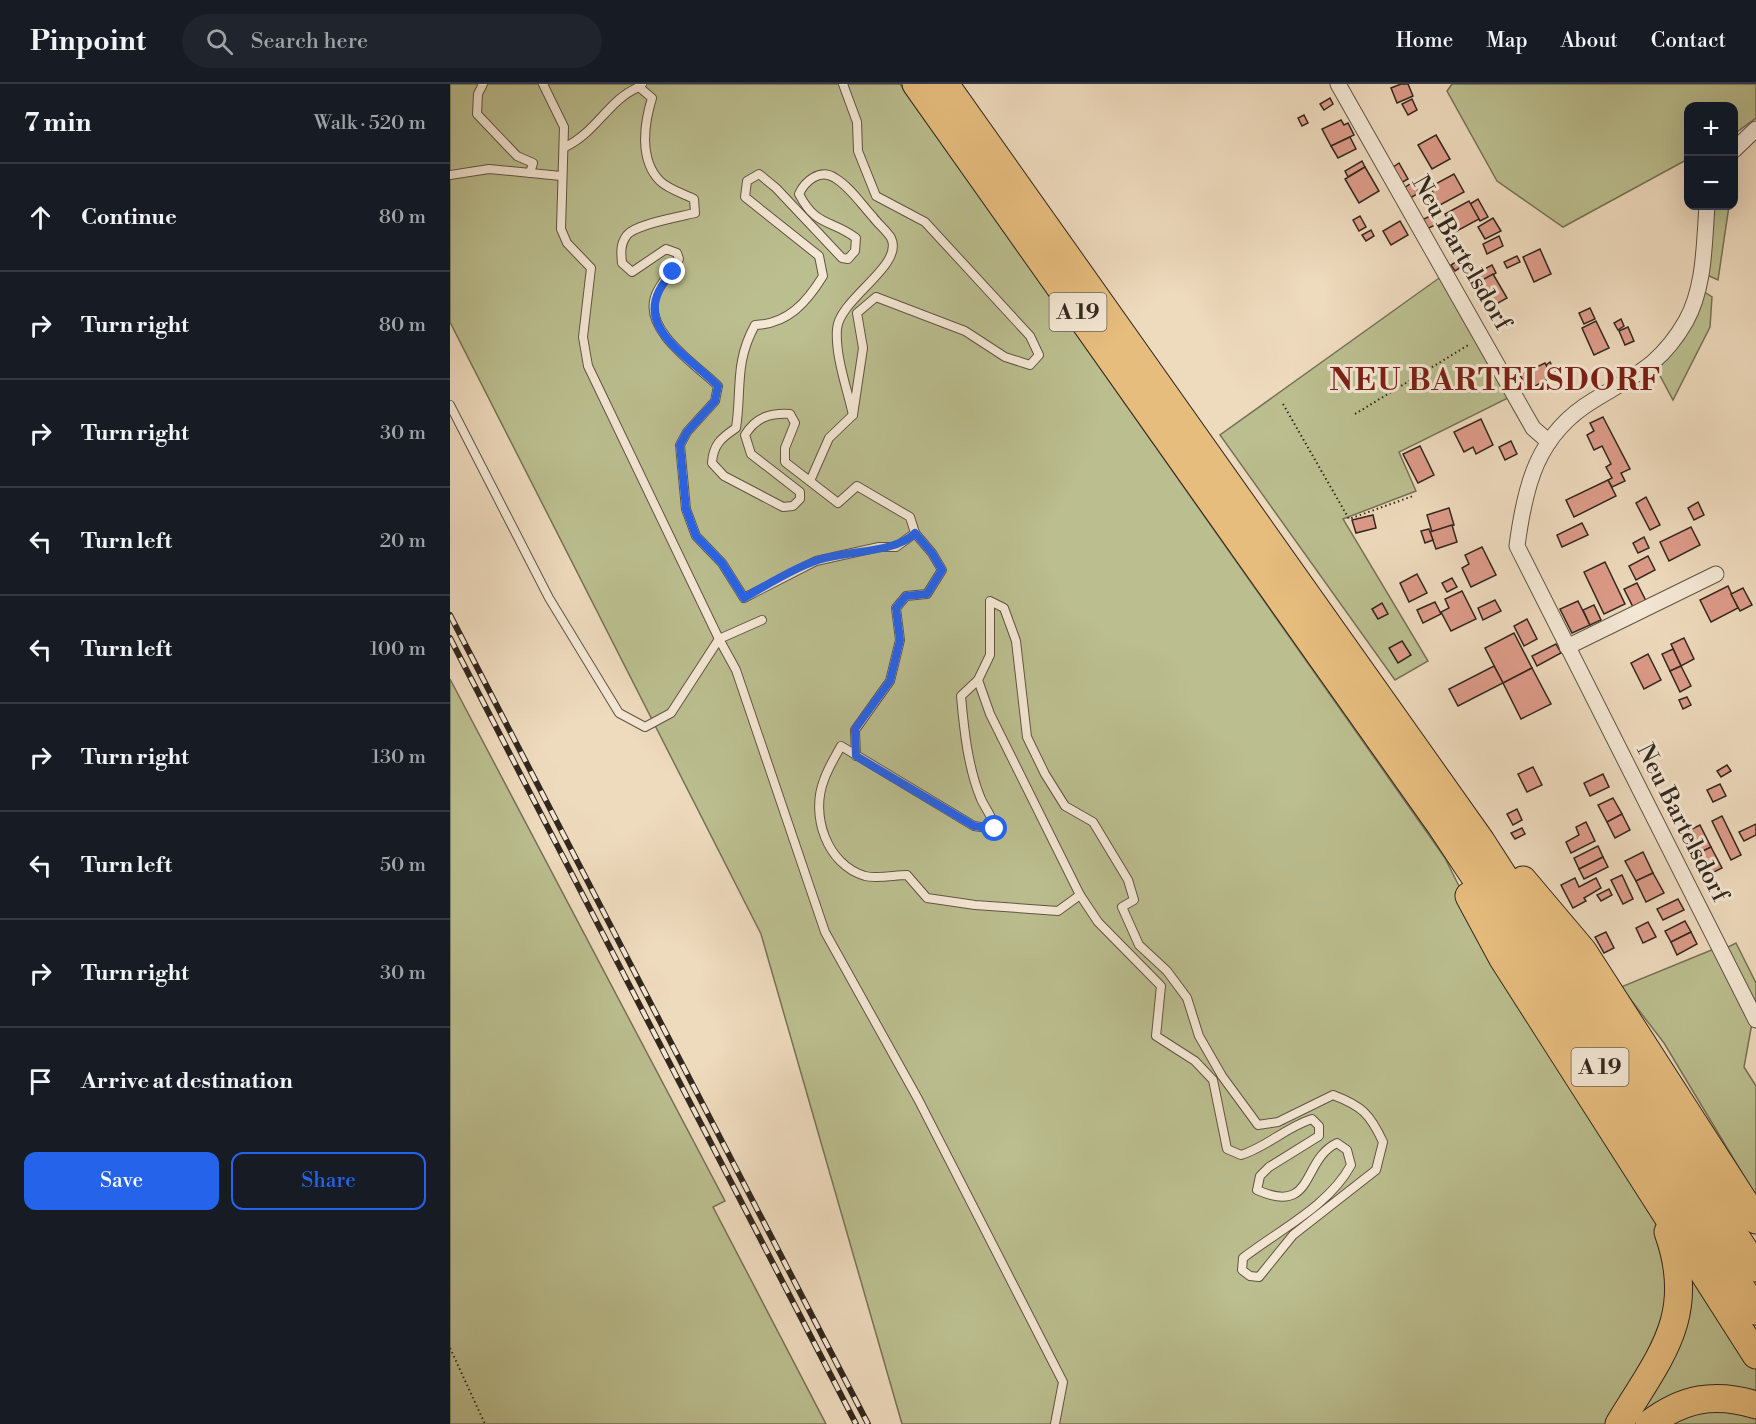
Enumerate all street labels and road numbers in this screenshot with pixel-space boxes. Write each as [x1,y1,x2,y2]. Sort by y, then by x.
street label: Neu Bartelsdorf [1405,171,1518,337]
road number: A 19 [1050,293,1106,331]
street label: Neu Bartelsdorf [1629,739,1735,908]
road number: A 19 [1572,1048,1628,1086]

